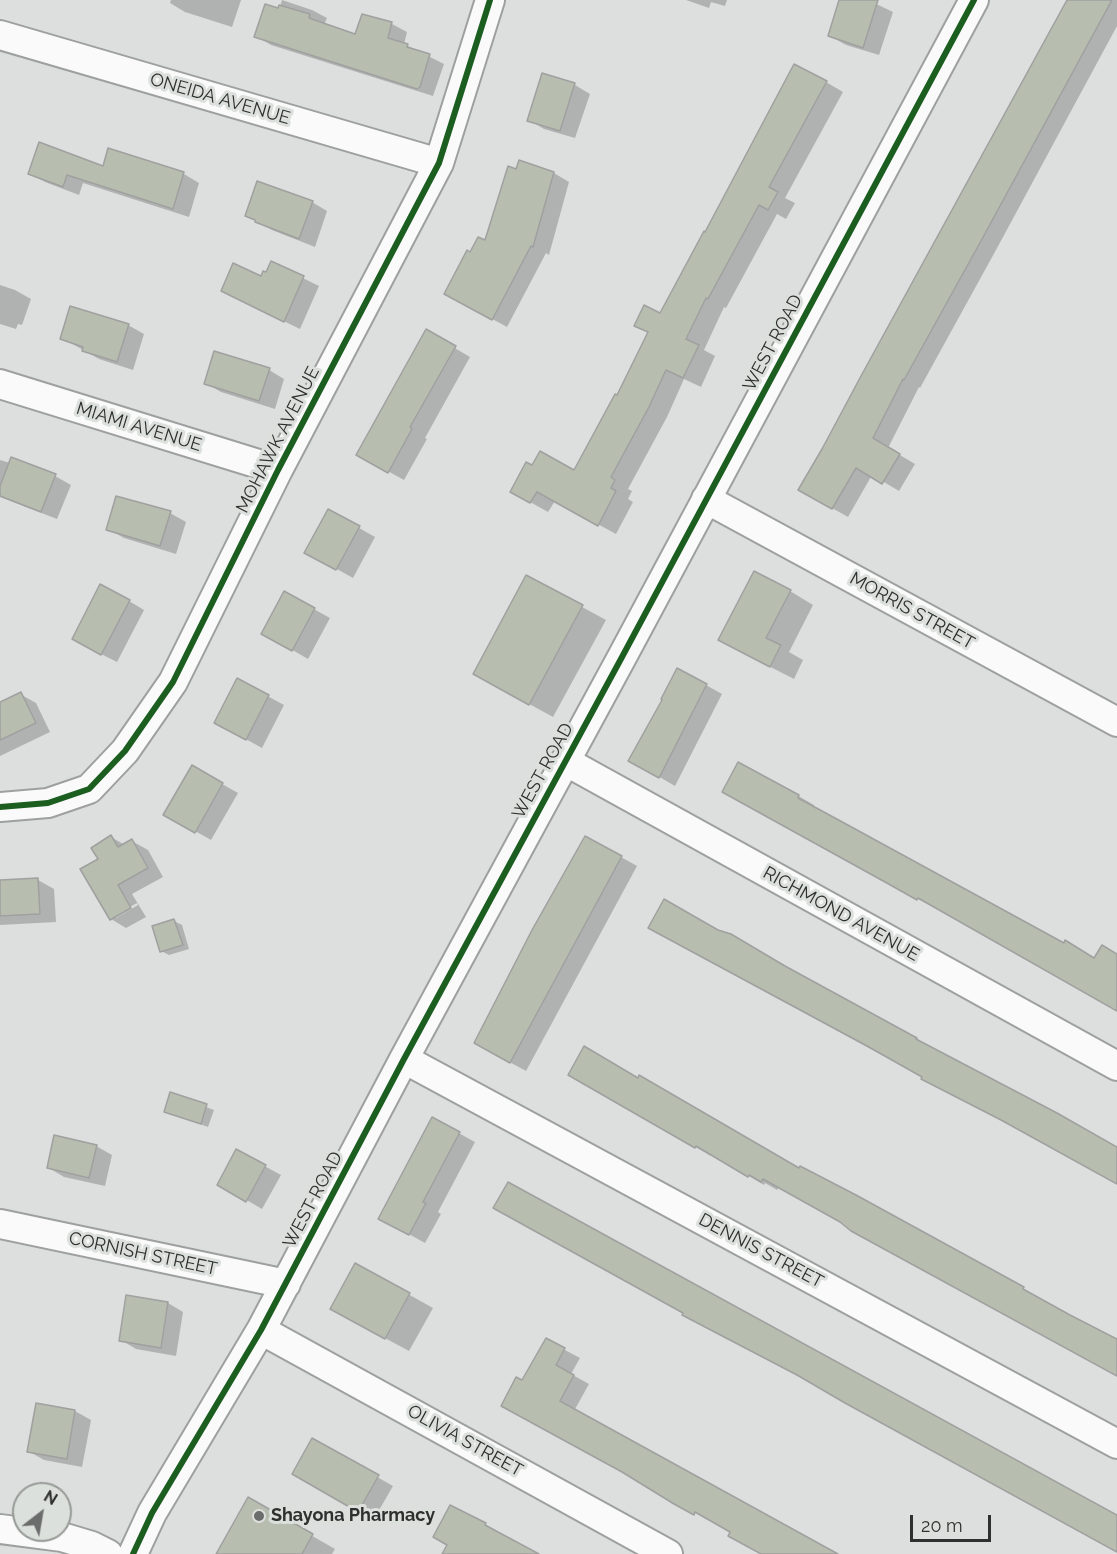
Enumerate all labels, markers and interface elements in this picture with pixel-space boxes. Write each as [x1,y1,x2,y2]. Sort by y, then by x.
street label: ONEIDA AVENUE [147,69,293,129]
street label: WEST ROAD [739,291,807,395]
street label: MOHAWK AVENUE [232,363,324,517]
street label: MIAMI AVENUE [74,398,204,456]
street label: MORRIS STREET [846,568,978,654]
street label: WEST ROAD [508,719,578,823]
street label: RICHMOND AVENUE [759,862,923,966]
street label: WEST ROAD [279,1148,347,1252]
street label: DENNIS STREET [695,1209,827,1293]
street label: CORNISH STREET [67,1228,219,1280]
street label: OLIVIA STREET [404,1400,526,1482]
north arrow [12,1482,72,1542]
text: N [40,1487,61,1509]
scale bar [913,1503,994,1541]
place label: Shayona Pharmacy [271,1505,435,1527]
marker: Shayona Pharmacy [252,1509,266,1523]
text: 20 m [921,1515,963,1536]

